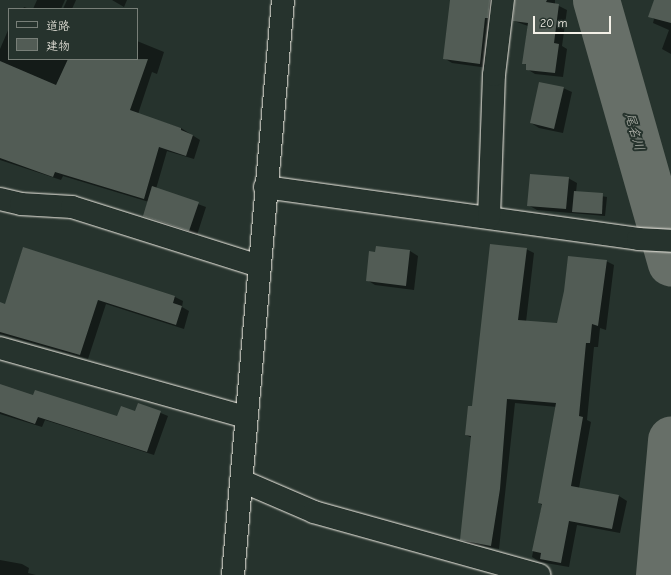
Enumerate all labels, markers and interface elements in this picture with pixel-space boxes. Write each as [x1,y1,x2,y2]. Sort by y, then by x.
legend [8,8,138,60]
scale bar [535,8,613,34]
text: 20 m [540,16,568,30]
text: 道路 [46,19,70,33]
text: 建物 [46,39,70,53]
water label: 尾名川 [621,111,647,153]

